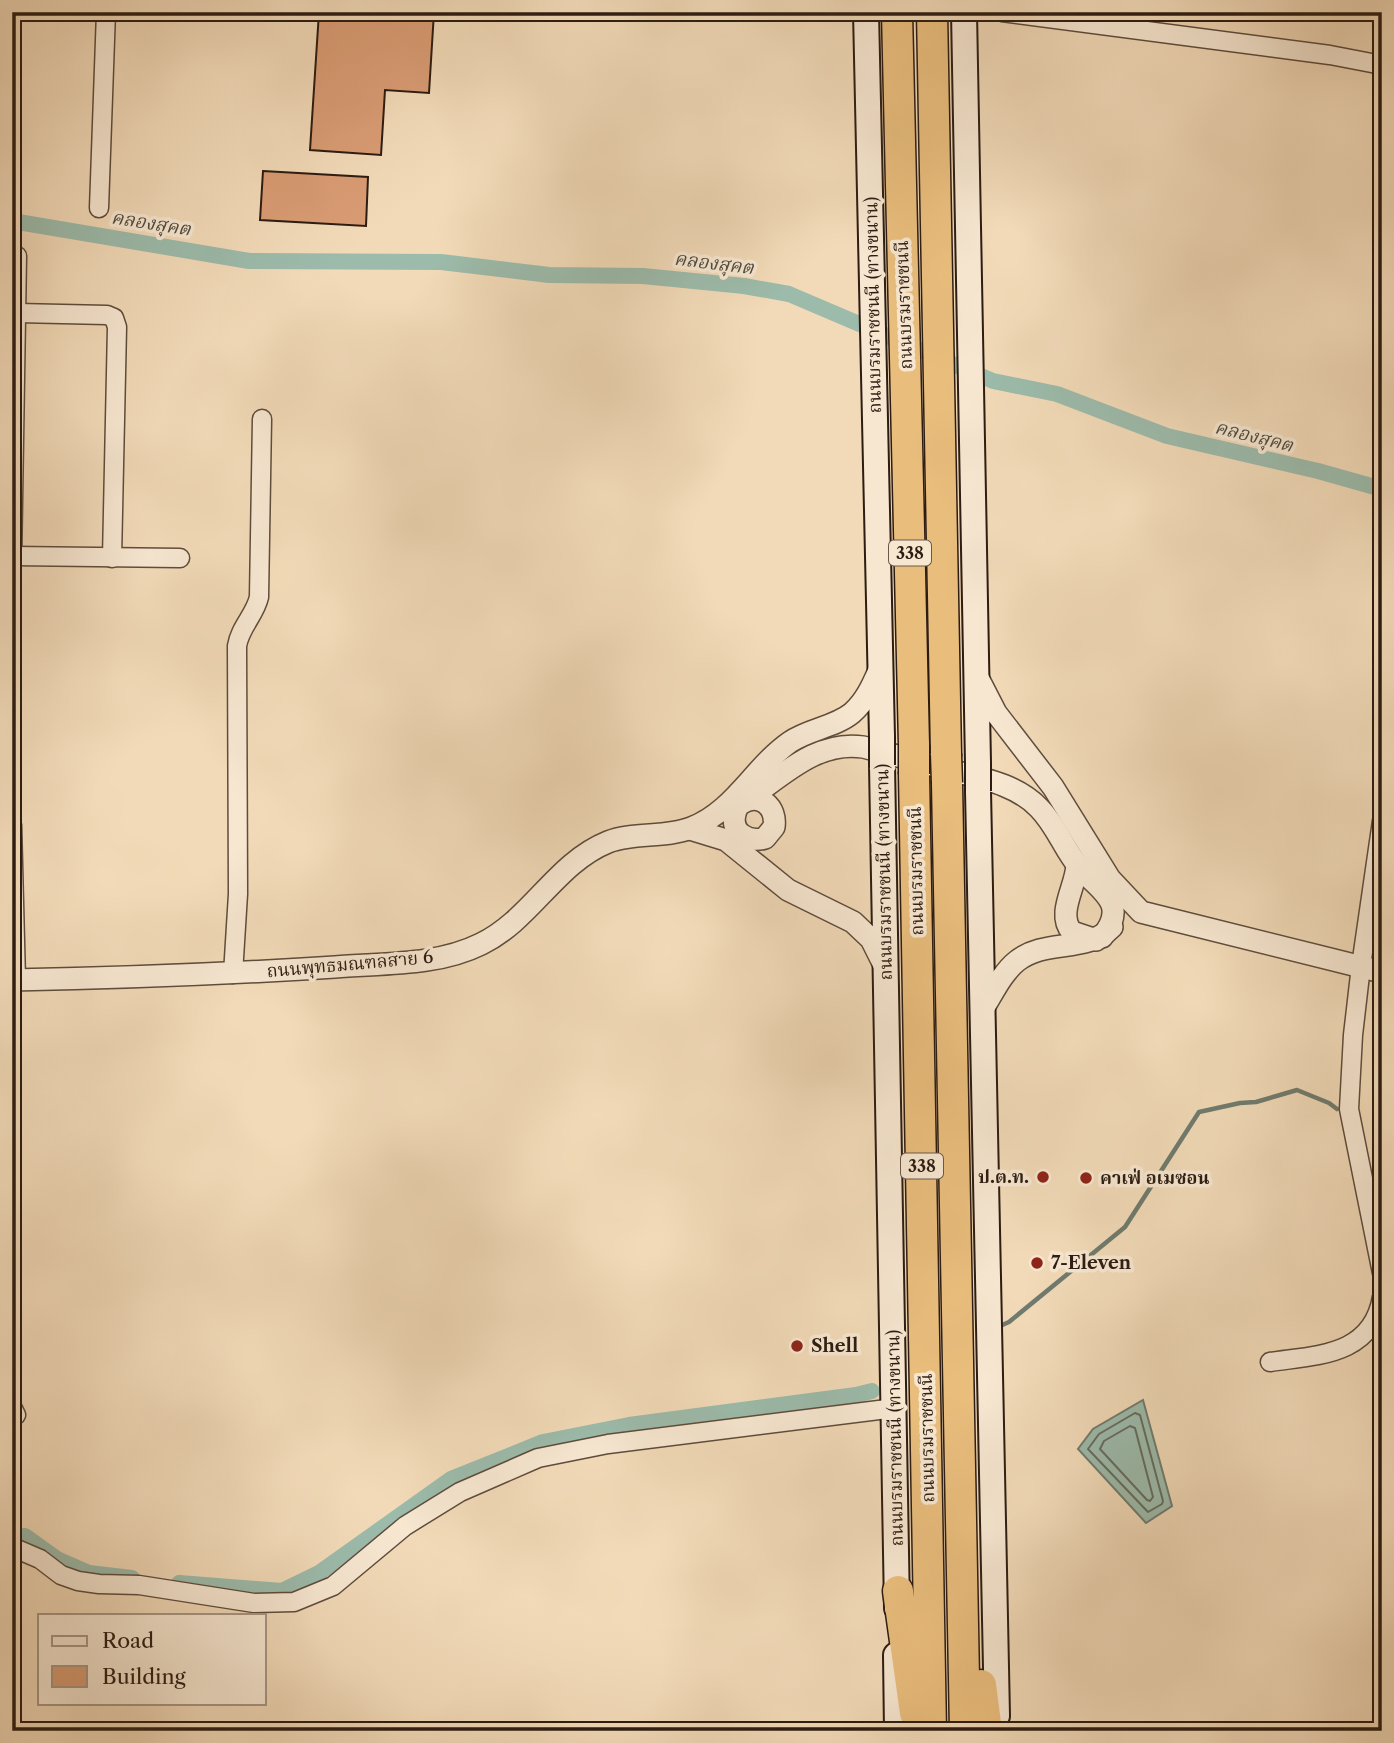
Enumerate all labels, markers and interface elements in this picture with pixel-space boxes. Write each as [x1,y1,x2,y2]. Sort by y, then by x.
street label: ถนนบรมราชชนนี (ทางขนาน) [860,197,886,413]
water label: คลองสุคต [110,205,193,242]
street label: ถนนบรมราชชนนี [891,240,917,370]
water label: คลองสุคต [673,247,756,280]
water label: คลองสุคต [1212,415,1296,458]
road number: 338 [889,540,931,566]
street label: ถนนบรมราชชนนี (ทางขนาน) [871,764,897,980]
street label: ถนนบรมราชชนนี [904,806,928,936]
street label: ถนนพุทธมณฑลสาย 6 [266,946,434,983]
road number: 338 [901,1154,943,1178]
place label: ป.ต.ท. [978,1166,1029,1188]
place label: คาเฟ่ อเมซอน [1100,1167,1209,1189]
marker: ป.ต.ท. [1035,1169,1051,1185]
marker: คาเฟ่ อเมซอน [1078,1170,1094,1186]
place label: 7-Eleven [1051,1252,1132,1274]
marker: 7-Eleven [1029,1255,1045,1271]
street label: ถนนบรมราชชนนี (ทางขนาน) [882,1330,908,1546]
place label: Shell [811,1335,858,1357]
marker: Shell [789,1338,805,1354]
street label: ถนนบรมราชชนนี [915,1373,939,1503]
legend [38,1614,266,1704]
text: Road [102,1628,154,1653]
text: Building [102,1664,187,1689]

